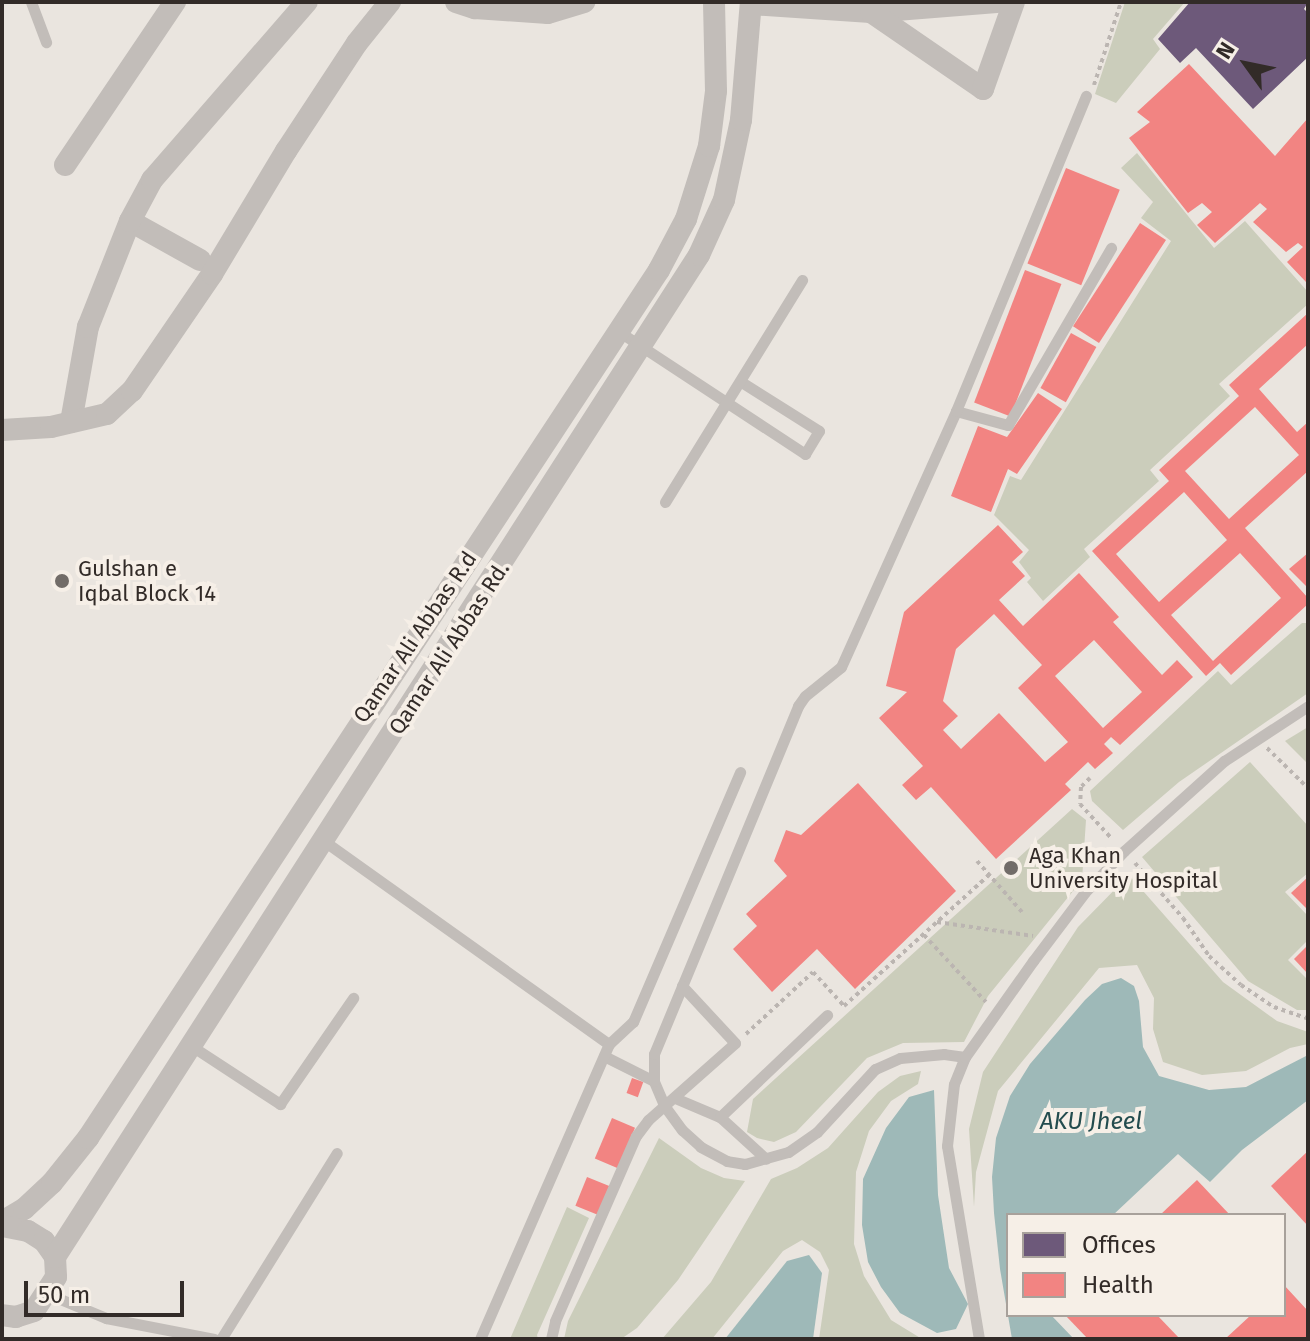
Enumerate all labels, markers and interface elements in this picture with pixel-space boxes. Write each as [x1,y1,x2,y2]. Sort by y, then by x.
north arrow [1206,24,1286,104]
text: N [1210,37,1241,64]
street label: Qamar Ali Abbas R.d [348,546,482,728]
place label: Gulshan e Iqbal Block 14 [78,555,216,606]
street label: Qamar Ali Abbas Rd. [383,557,515,739]
marker: Gulshan e Iqbal Block 14 [53,572,71,590]
place label: Aga Khan University Hospital [1029,842,1218,894]
marker: Aga Khan University Hospital [1000,857,1022,879]
water label: AKU Jheel [1040,1108,1142,1136]
legend [1006,1213,1286,1317]
text: Offices [1082,1231,1156,1259]
scale bar [28,1265,188,1315]
text: Health [1082,1271,1154,1299]
text: 50 m [38,1281,90,1309]

